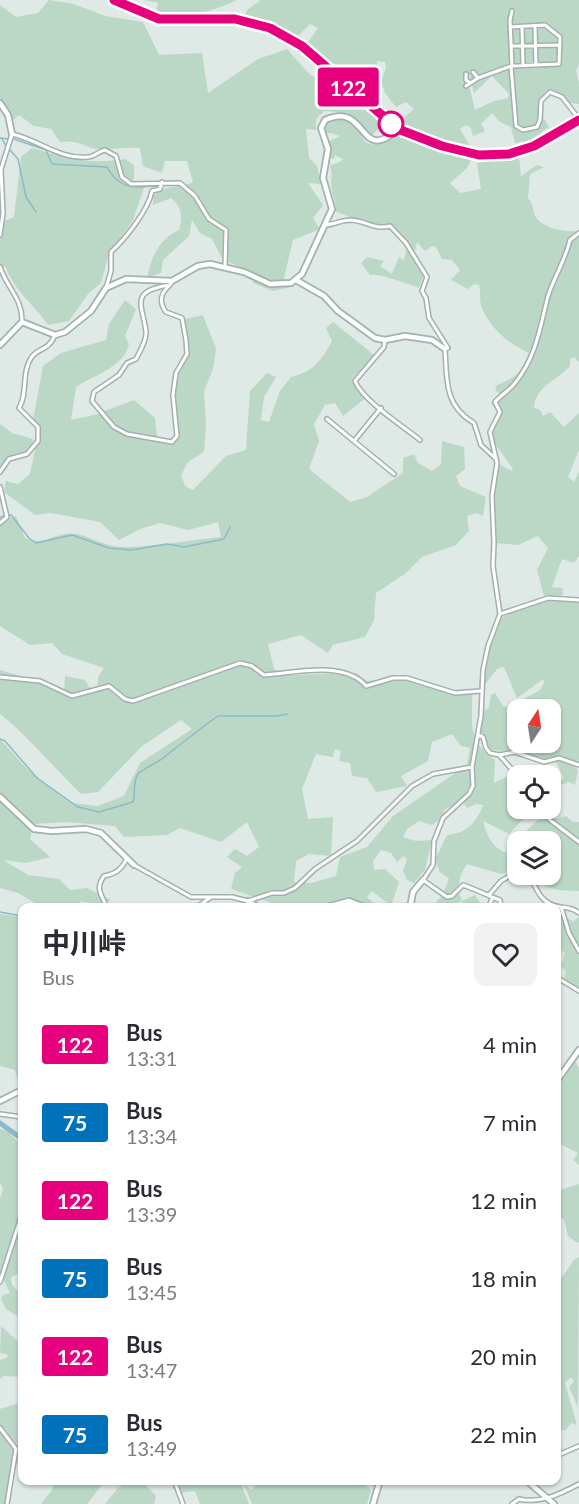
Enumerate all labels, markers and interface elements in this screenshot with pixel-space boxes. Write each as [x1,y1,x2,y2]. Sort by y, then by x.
line badge: 122 [314,68,382,106]
text: 122 [330,75,366,100]
unlabelled marker [378,111,404,137]
north arrow [507,699,561,753]
map controls [507,699,561,885]
button: locate [507,765,561,819]
button: layers [507,831,561,885]
button: heart [474,923,537,986]
text: 中川峠 [42,925,126,959]
text: Bus [42,965,75,989]
text: Bus [126,1019,162,1046]
text: 4 min [483,1031,537,1058]
text: 122 [57,1032,93,1057]
text: 13:31 [126,1046,177,1070]
text: Bus [126,1097,162,1124]
text: 7 min [483,1109,537,1136]
text: 75 [63,1110,87,1135]
text: 13:34 [126,1124,177,1148]
text: Bus [126,1175,162,1202]
text: 12 min [470,1187,537,1214]
text: 122 [57,1188,93,1213]
text: 13:39 [126,1202,177,1226]
text: Bus [126,1253,162,1280]
text: 18 min [470,1265,537,1292]
text: 75 [63,1266,87,1291]
text: 13:45 [126,1280,177,1304]
text: Bus [126,1331,162,1358]
text: 20 min [470,1343,537,1370]
text: 122 [57,1344,93,1369]
text: 13:47 [126,1358,177,1382]
text: Bus [126,1409,162,1436]
text: 22 min [470,1421,537,1448]
text: 75 [63,1422,87,1447]
text: 13:49 [126,1436,177,1460]

